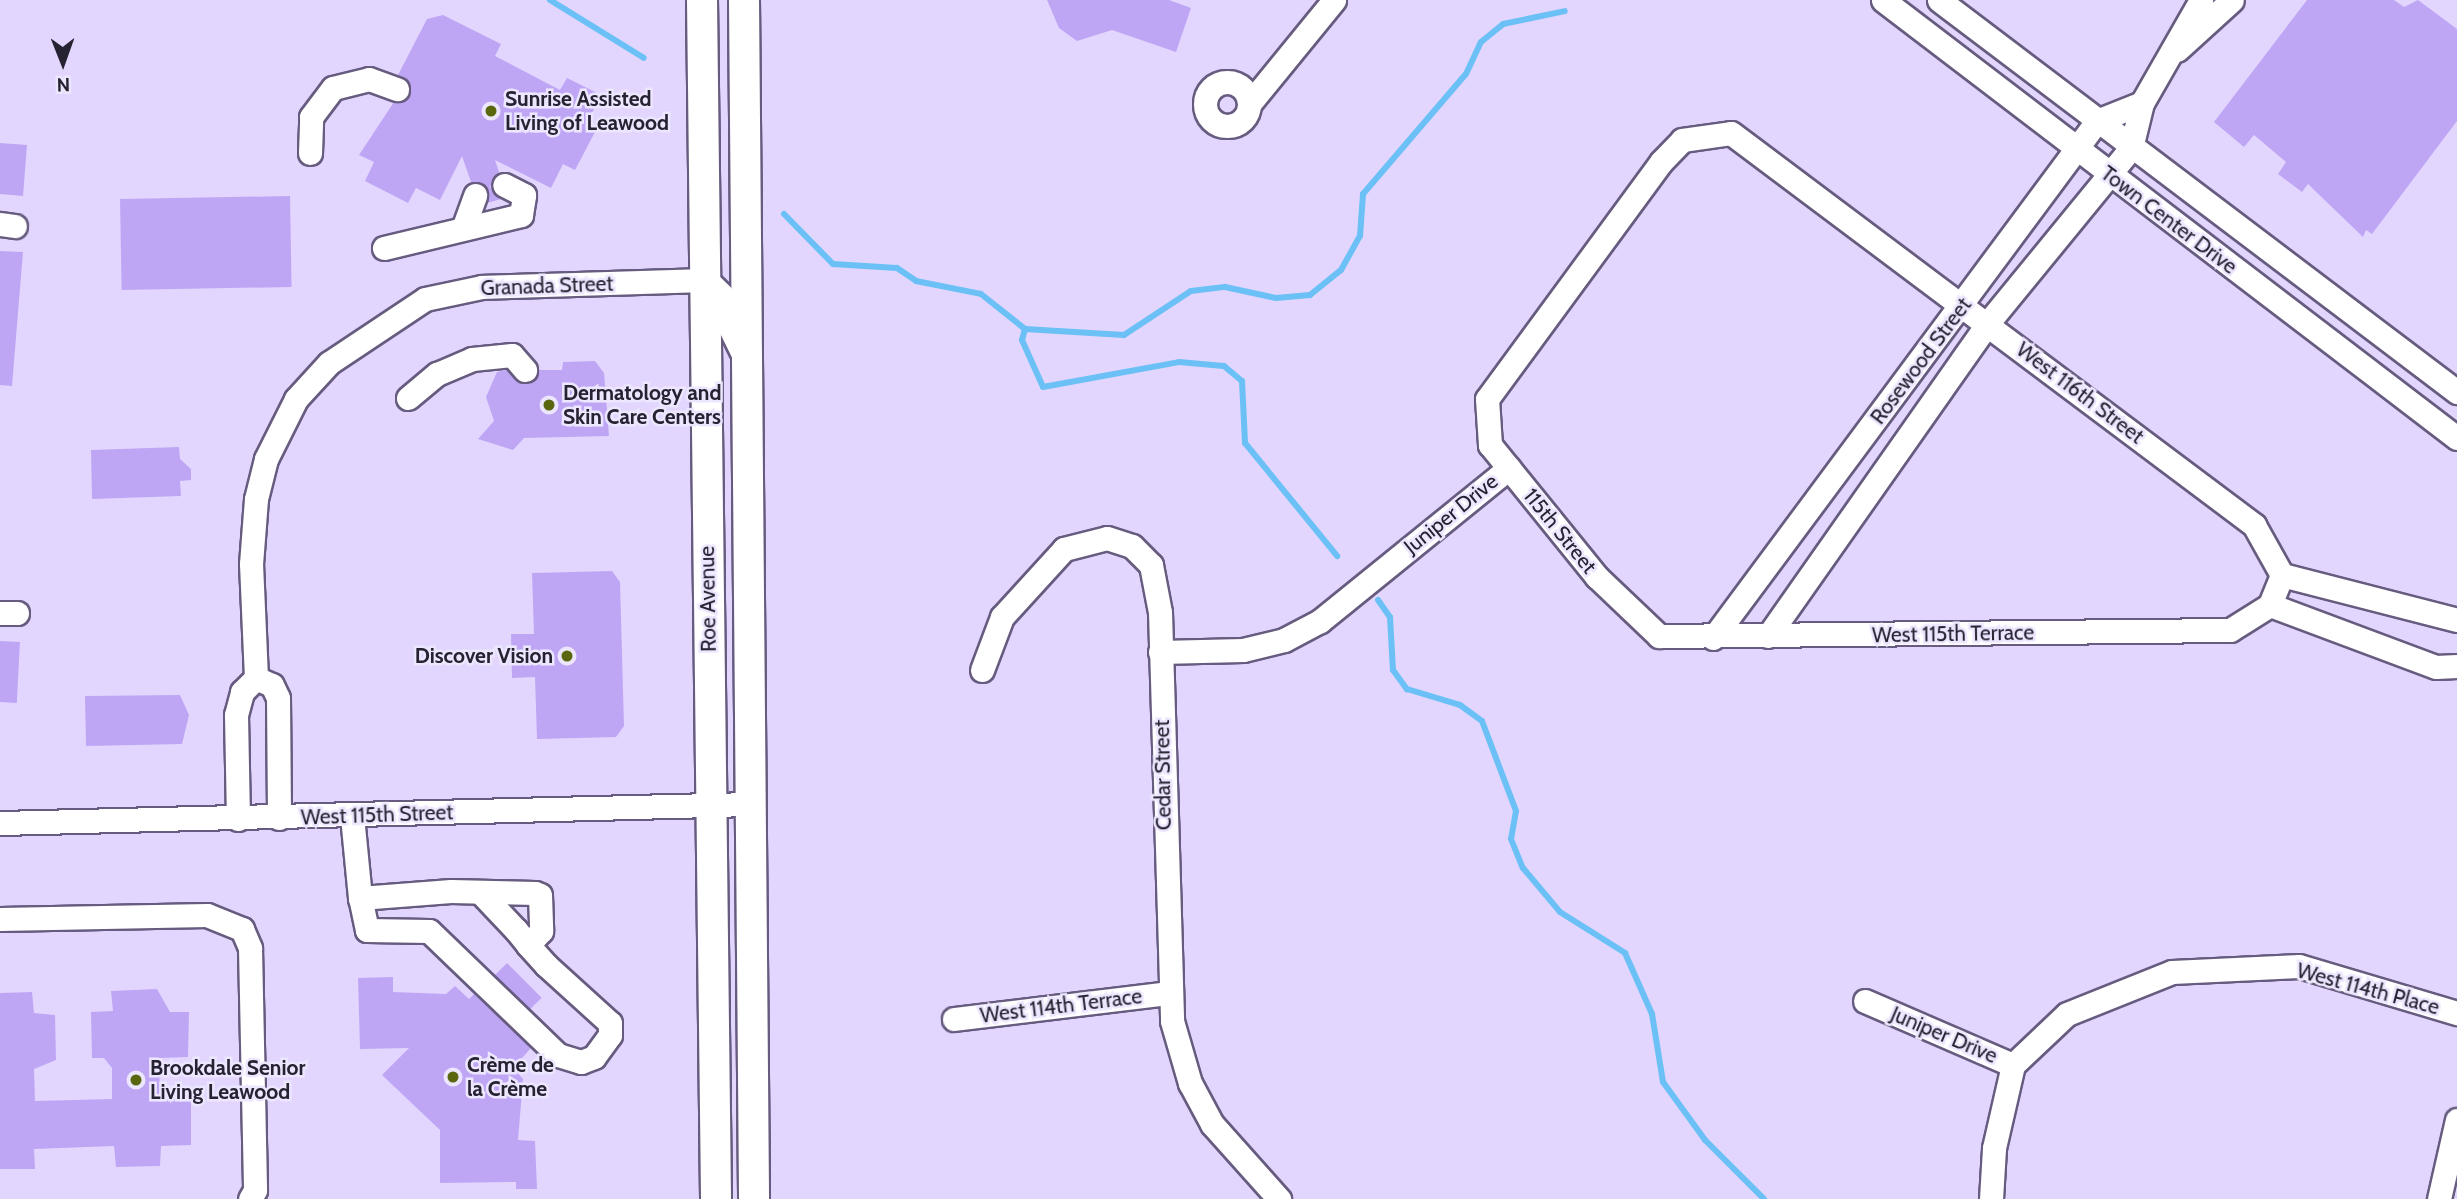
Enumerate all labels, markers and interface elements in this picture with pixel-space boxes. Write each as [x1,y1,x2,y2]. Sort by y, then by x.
north arrow [28,28,98,98]
text: N [56,73,70,96]
place label: Sunrise Assisted Living of Leawood [505,86,669,136]
marker: Sunrise Assisted Living of Leawood [483,103,499,119]
street label: Town Center Drive [2096,161,2242,279]
street label: Granada Street [480,271,614,301]
street label: Rosewood Street [1865,293,1977,429]
street label: West 116th Street [2011,337,2149,449]
place label: Dermatology and Skin Care Centers [563,380,721,430]
marker: Dermatology and Skin Care Centers [541,397,557,413]
street label: Juniper Drive [1399,469,1503,559]
street label: 115th Street [1518,483,1602,579]
street label: Roe Avenue [694,546,722,652]
street label: West 115th Terrace [1872,620,2034,648]
place label: Discover Vision [415,643,553,669]
marker: Discover Vision [559,648,575,664]
street label: Cedar Street [1149,720,1177,830]
street label: West 115th Street [300,800,454,830]
street label: West 114th Place [2294,958,2442,1020]
street label: West 114th Terrace [979,984,1143,1028]
street label: Juniper Drive [1887,1001,2001,1069]
place label: Crème de la Crème [467,1052,554,1102]
place label: Brookdale Senior Living Leawood [150,1055,305,1105]
marker: Crème de la Crème [445,1069,461,1085]
marker: Brookdale Senior Living Leawood [128,1072,144,1088]

